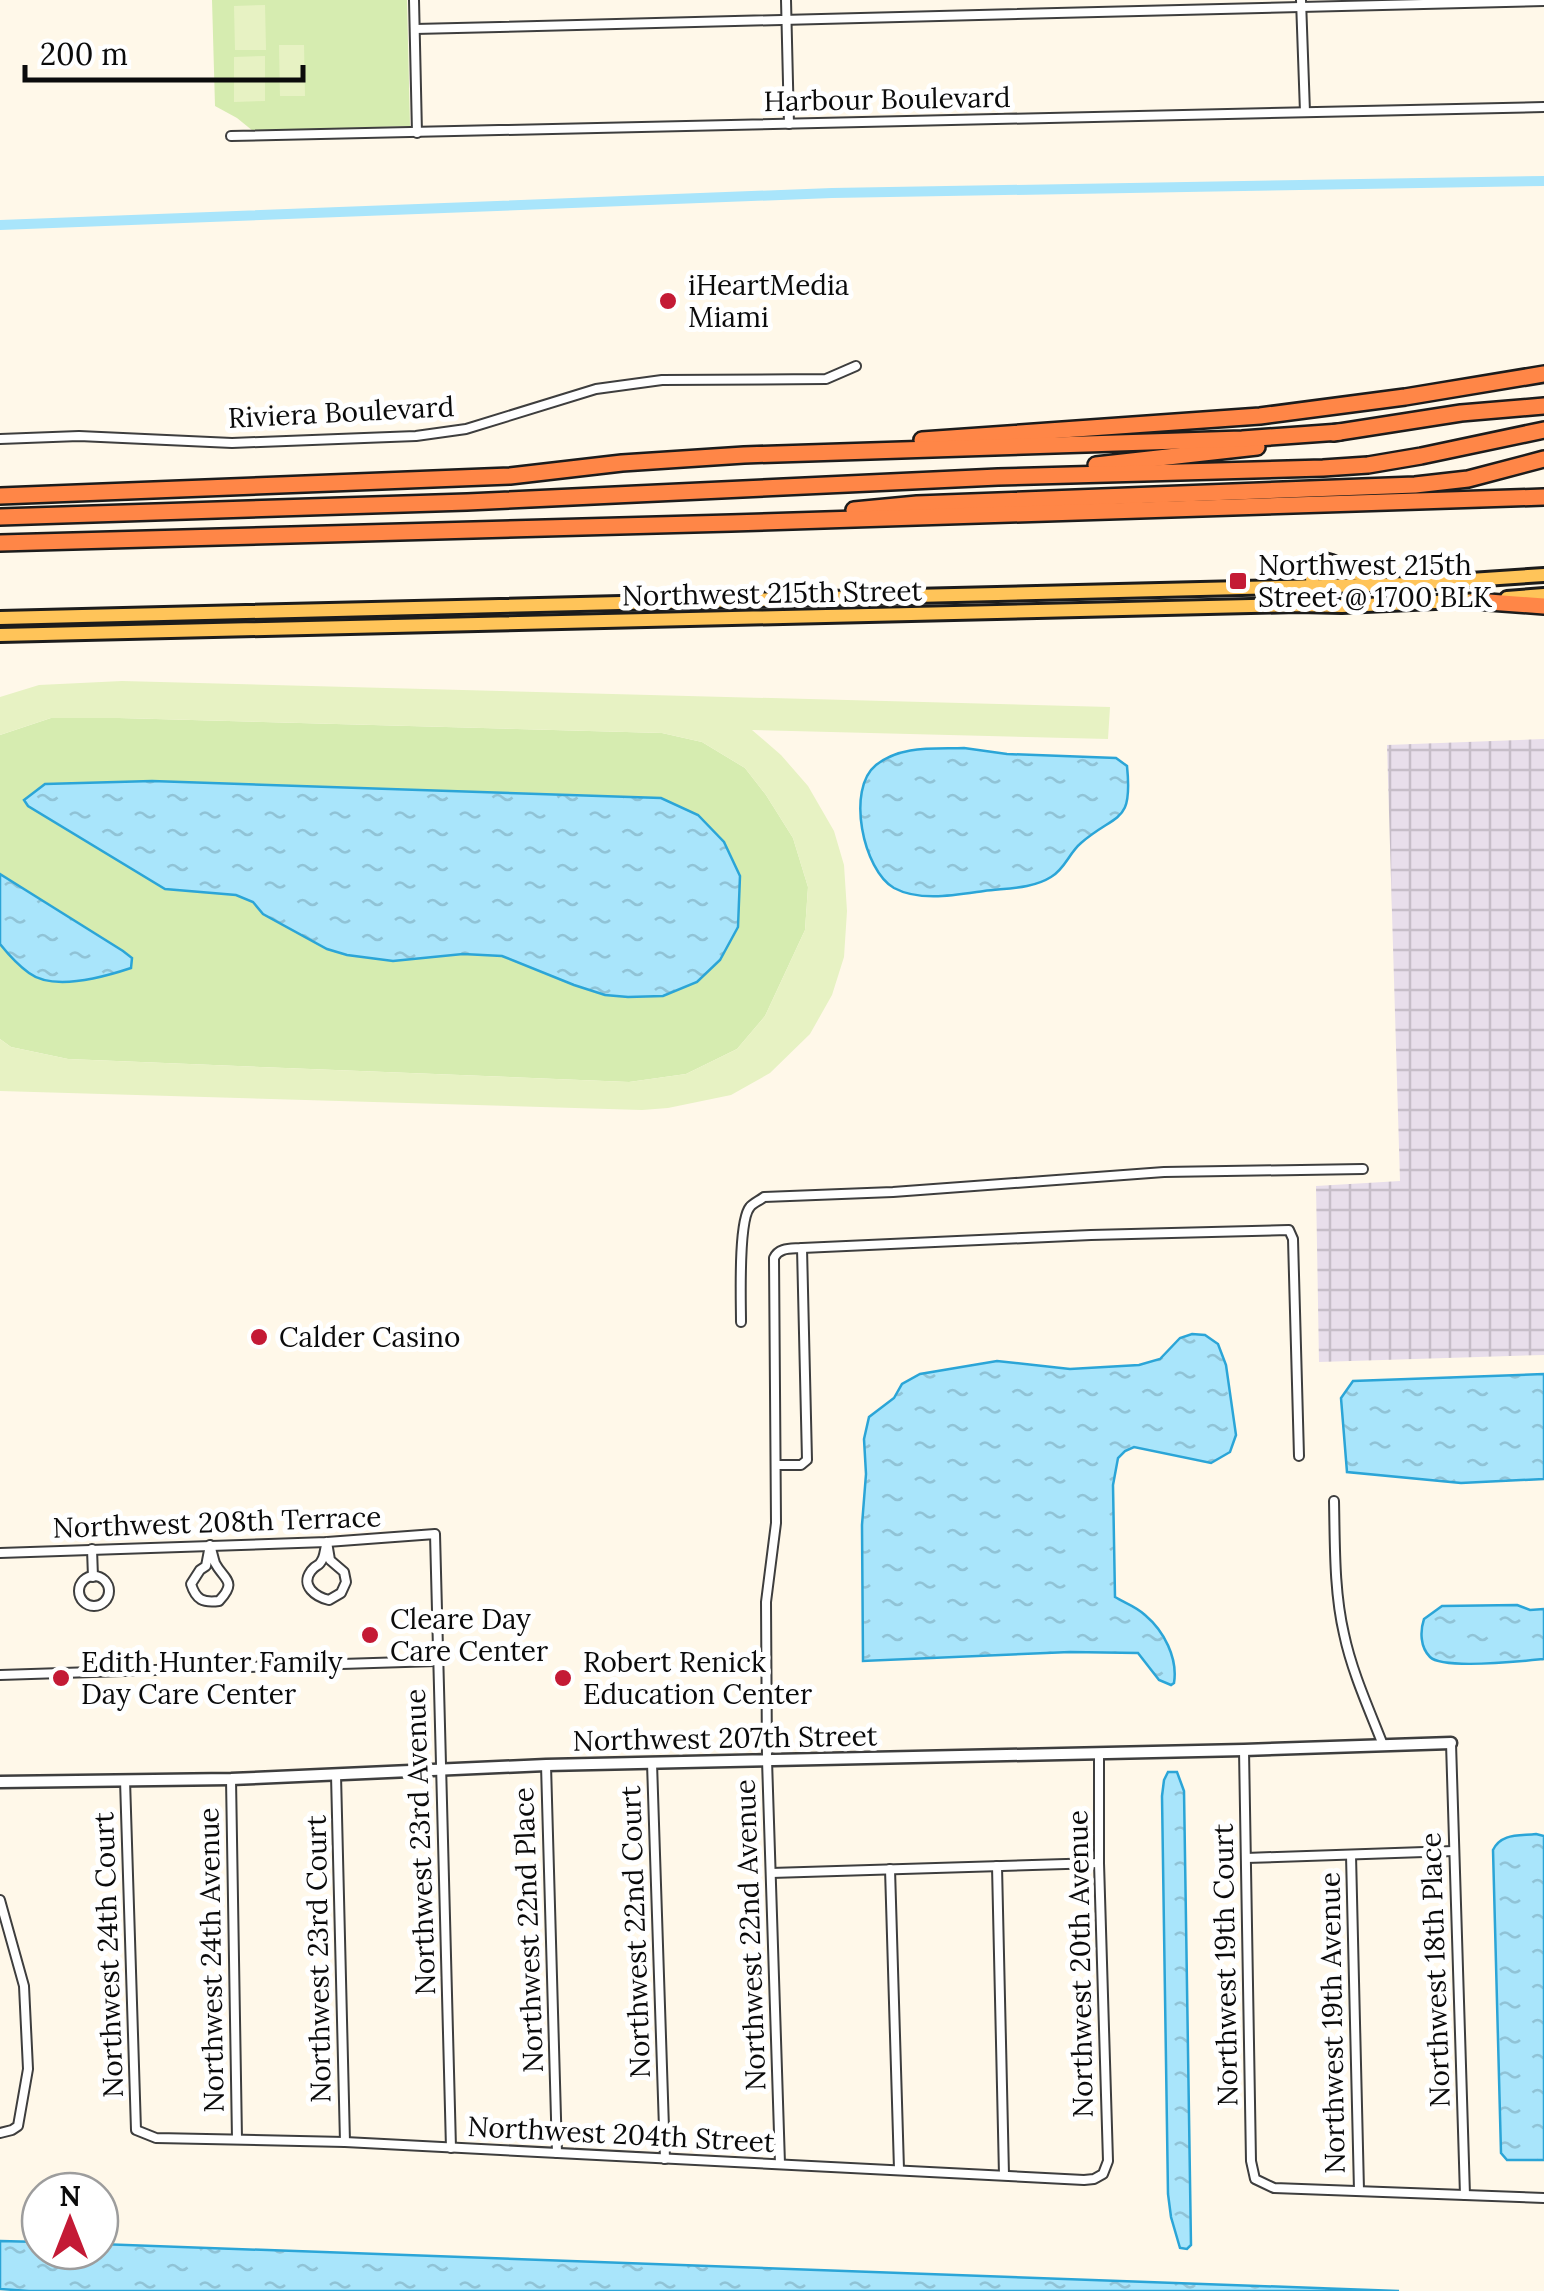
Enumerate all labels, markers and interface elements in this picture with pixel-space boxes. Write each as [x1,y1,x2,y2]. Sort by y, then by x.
scale bar [25,20,302,82]
text: 200 m [40,35,128,73]
street label: Harbour Boulevard [763,79,1011,119]
place label: iHeartMedia Miami [688,267,849,335]
marker: iHeartMedia Miami [657,290,679,312]
street label: Riviera Boulevard [227,388,455,436]
place label: Northwest 215th Street @ 1700 BLK [1258,547,1492,615]
marker: Northwest 215th Street @ 1700 BLK [1227,570,1249,592]
street label: Northwest 215th Street [621,572,923,614]
place label: Calder Casino [279,1319,460,1355]
marker: Calder Casino [248,1326,270,1348]
street label: Northwest 208th Terrace [52,1498,382,1546]
place label: Cleare Day Care Center [390,1601,548,1669]
marker: Cleare Day Care Center [359,1624,381,1646]
place label: Edith Hunter Family Day Care Center [81,1644,343,1712]
place label: Robert Renick Education Center [583,1644,812,1712]
marker: Edith Hunter Family Day Care Center [50,1667,72,1689]
marker: Robert Renick Education Center [552,1667,574,1689]
street label: Northwest 23rd Avenue [397,1688,443,1996]
street label: Northwest 207th Street [572,1717,878,1759]
street label: Northwest 22nd Avenue [727,1779,773,2091]
street label: Northwest 22nd Court [612,1785,658,2079]
street label: Northwest 22nd Place [505,1787,551,2073]
street label: Northwest 24th Avenue [190,1807,232,2113]
street label: Northwest 20th Avenue [1059,1810,1101,2118]
street label: Northwest 24th Court [85,1811,131,2099]
street label: Northwest 23rd Court [297,1815,339,2103]
street label: Northwest 19th Court [1205,1823,1245,2107]
street label: Northwest 18th Place [1412,1832,1458,2108]
street label: Northwest 19th Avenue [1311,1872,1353,2174]
street label: Northwest 204th Street [466,2108,776,2160]
north arrow [20,2171,120,2271]
text: N [59,2178,81,2214]

